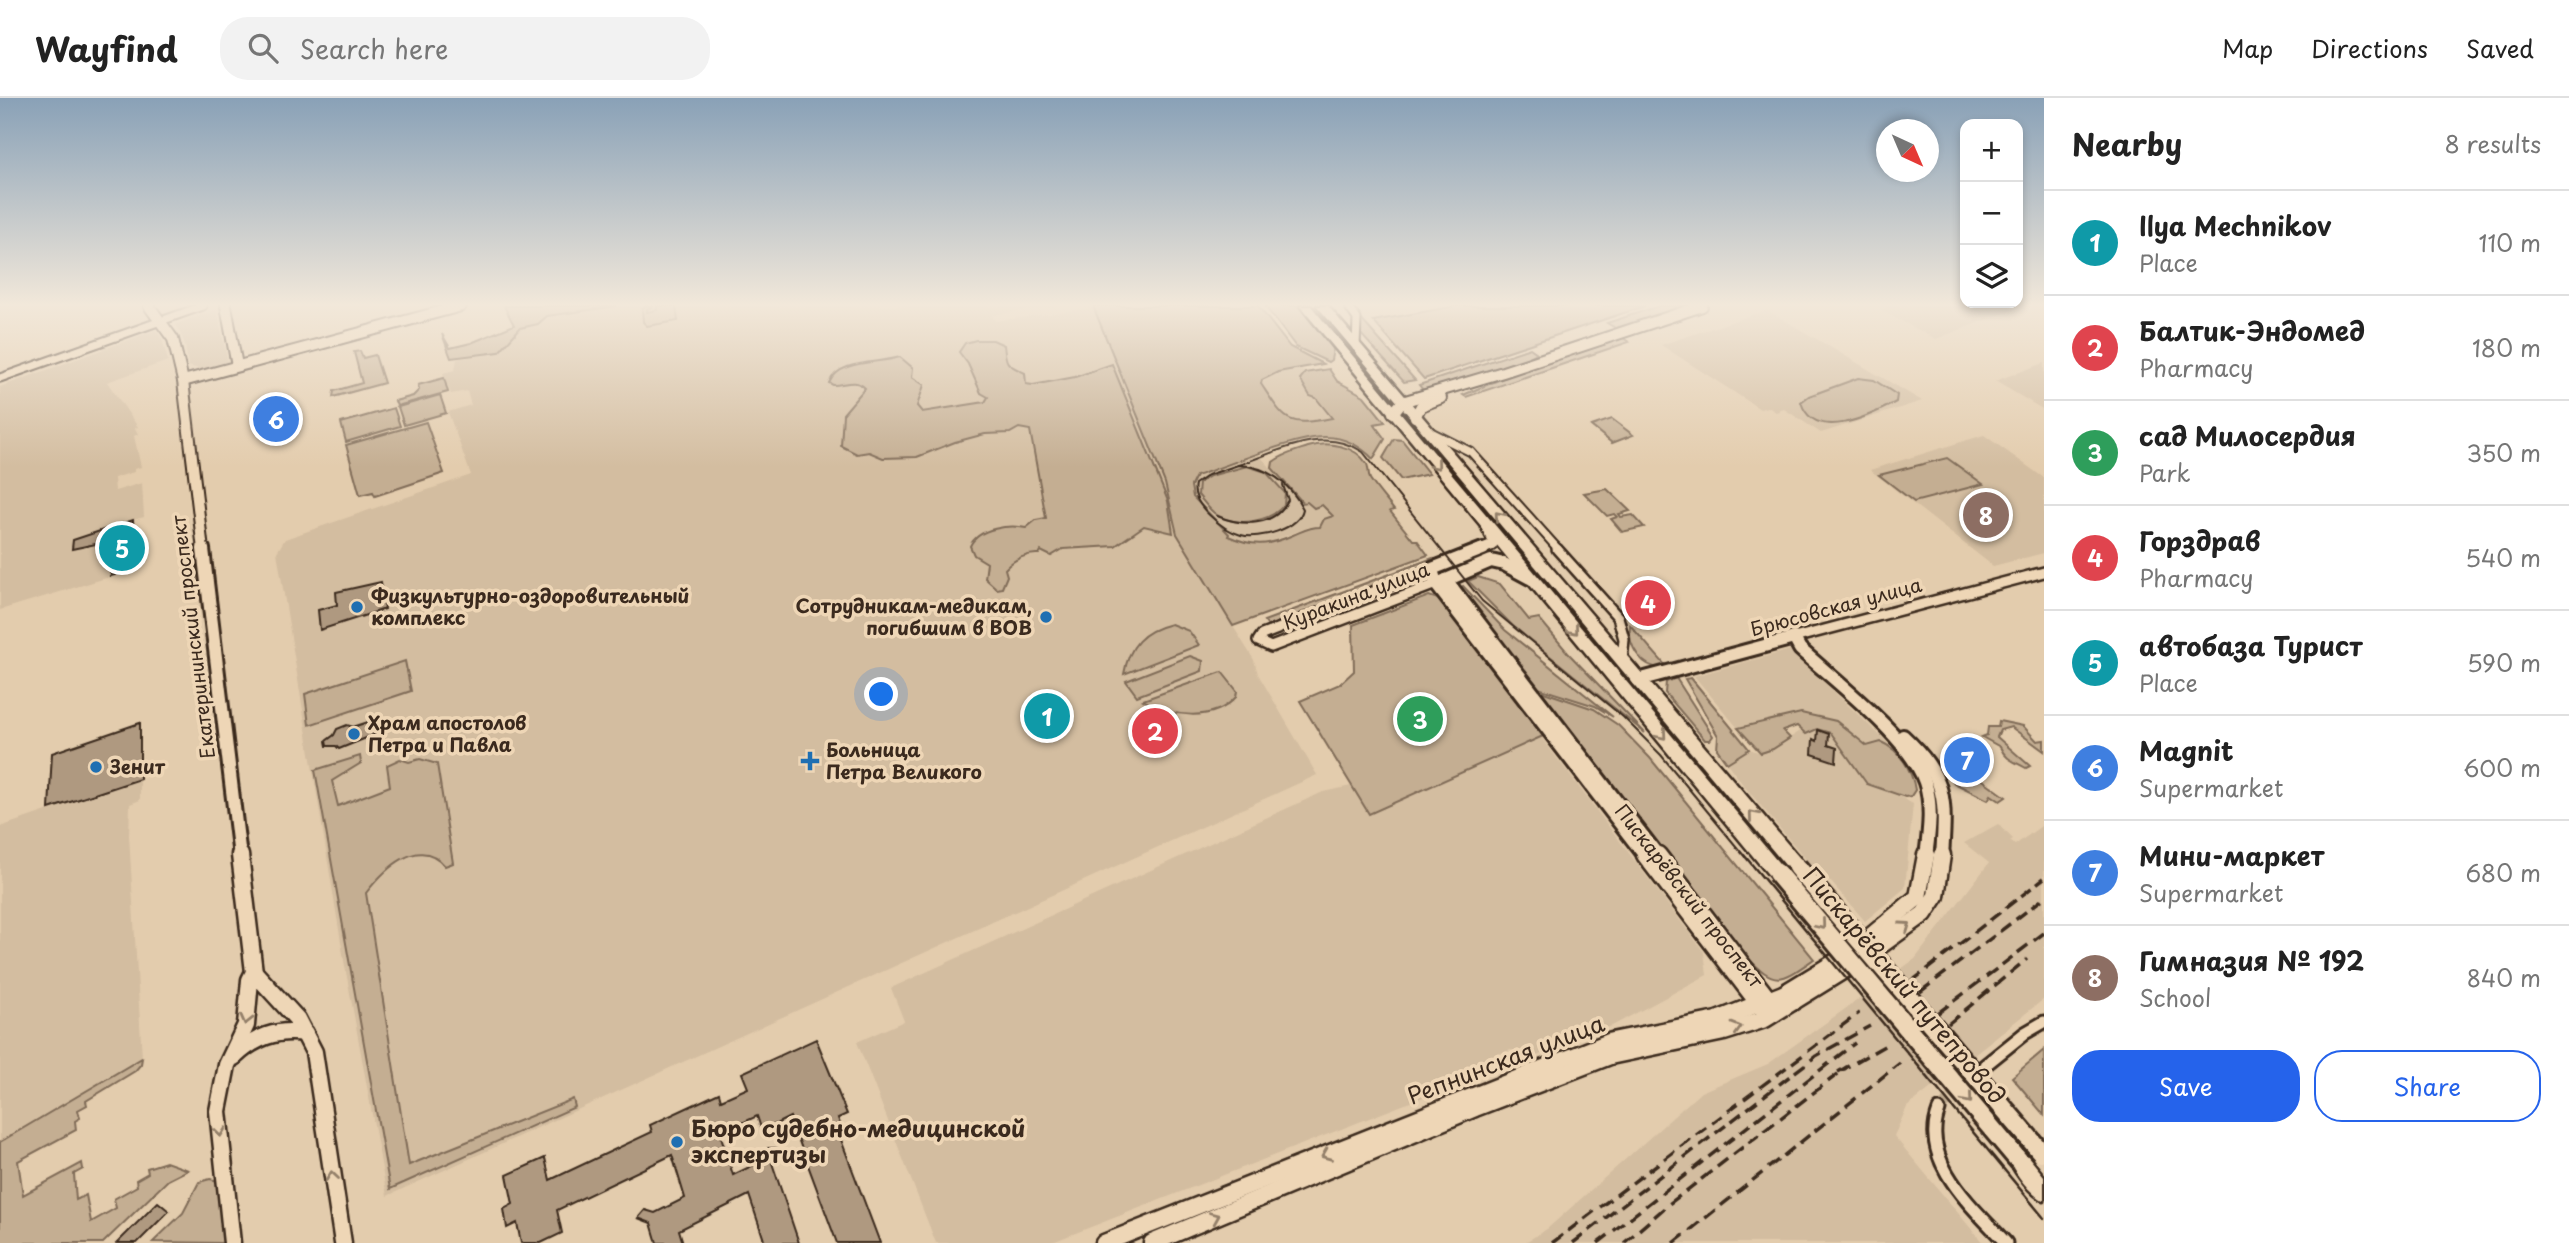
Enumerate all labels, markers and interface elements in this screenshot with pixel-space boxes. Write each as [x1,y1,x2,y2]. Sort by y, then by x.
search box [220,17,710,80]
text: Wayfind [35,23,178,73]
icon: search [244,29,282,67]
text: Search here [300,29,448,68]
text: Map [2222,30,2273,66]
text: Directions [2311,30,2428,66]
text: Saved [2466,30,2534,66]
north arrow [1876,119,1939,182]
map controls [1960,119,2023,308]
button: + [1960,119,2023,182]
text: Nearby [2072,121,2182,166]
text: 8 results [2445,126,2541,161]
button: − [1960,182,2023,245]
text: Ilya Mechnikov [2139,206,2332,245]
text: 1 [2090,225,2101,260]
text: 110 m [2479,225,2541,260]
button: layers [1960,245,2023,308]
text: Place [2139,245,2198,280]
text: Балтик-Эндомед [2139,311,2365,350]
text: 2 [2087,330,2103,365]
text: 180 m [2472,330,2541,365]
text: Pharmacy [2139,350,2253,385]
pin: 6 [253,393,299,445]
text: сад Милосердия [2139,416,2356,455]
text: 3 [2087,435,2103,470]
text: 350 m [2466,435,2541,470]
text: Park [2139,455,2190,490]
one-way arrow [1428,457,1440,470]
pin: 8 [1963,489,2009,541]
one-way arrow [1495,511,1507,524]
street label: Екатерининский проспект [163,513,221,760]
text: Горздрав [2139,521,2260,560]
pin: 5 [99,522,145,574]
text: 4 [2087,540,2103,575]
text: 540 m [2465,540,2541,575]
street label: Куракина улица [1278,554,1433,636]
text: Pharmacy [2139,560,2253,595]
street label: Брюсовская улица [1747,570,1925,642]
pin: 4 [1625,577,1671,629]
place label: Физкультурно-оздоровительный комплекс [371,581,689,631]
place label: Сотрудникам-медикам, погибшим в ВОВ [796,591,1032,641]
marker: Физкультурно-оздоровительный комплекс [349,599,365,615]
marker: Сотрудникам-медикам, погибшим в ВОВ [1038,609,1054,625]
one-way arrow [1566,622,1578,635]
text: автобаза Турист [2139,626,2363,665]
text: 5 [2088,645,2102,680]
text: 590 m [2467,645,2541,680]
text: Place [2139,665,2198,700]
your location [864,677,898,711]
pin: 1 [1024,690,1070,742]
pin: 3 [1397,693,1443,745]
pin: 2 [1132,705,1178,757]
place label: Храм апостолов Петра и Павла [368,708,527,758]
marker: Храм апостолов Петра и Павла [346,726,362,742]
one-way arrow [1654,727,1666,740]
text: Magnit [2139,731,2234,770]
pin: 7 [1944,734,1990,786]
place label: Больница Петра Великого [826,735,982,785]
text: 6 [2087,750,2103,785]
text: 600 m [2463,750,2541,785]
marker: Больница Петра Великого [800,751,820,771]
place label: Зенит [109,752,166,780]
marker: Зенит [88,759,104,775]
text: Supermarket [2139,770,2283,805]
street label: Пискарёвский проспект [1609,798,1771,994]
one-way arrow [1749,811,1761,824]
text: Мини-маркет [2139,836,2324,875]
text: 7 [2088,855,2102,890]
text: 680 m [2465,855,2541,890]
street label: Пискарёвский путепровод [1795,859,2015,1111]
text: Supermarket [2139,875,2283,910]
one-way arrow [1813,917,1825,930]
one-way arrow [1898,922,1911,935]
text: Гимназия № 192 [2139,941,2364,980]
text: 8 [2088,960,2102,995]
text: 840 m [2467,960,2541,995]
text: School [2139,980,2211,1015]
street label: Репнинская улица [1402,1005,1610,1112]
one-way arrow [240,1014,254,1026]
one-way arrow [1731,1022,1743,1036]
button: Save [2072,1050,2300,1122]
button: Share [2314,1050,2541,1122]
one-way arrow [1959,1092,1972,1104]
place label: Бюро судебно-медицинской экспертизы [691,1110,1026,1171]
one-way arrow [213,1126,228,1138]
marker: Бюро судебно-медицинской экспертизы [669,1134,685,1150]
one-way arrow [1321,1147,1333,1161]
one-way arrow [325,1170,340,1181]
one-way arrow [1209,1211,1221,1225]

